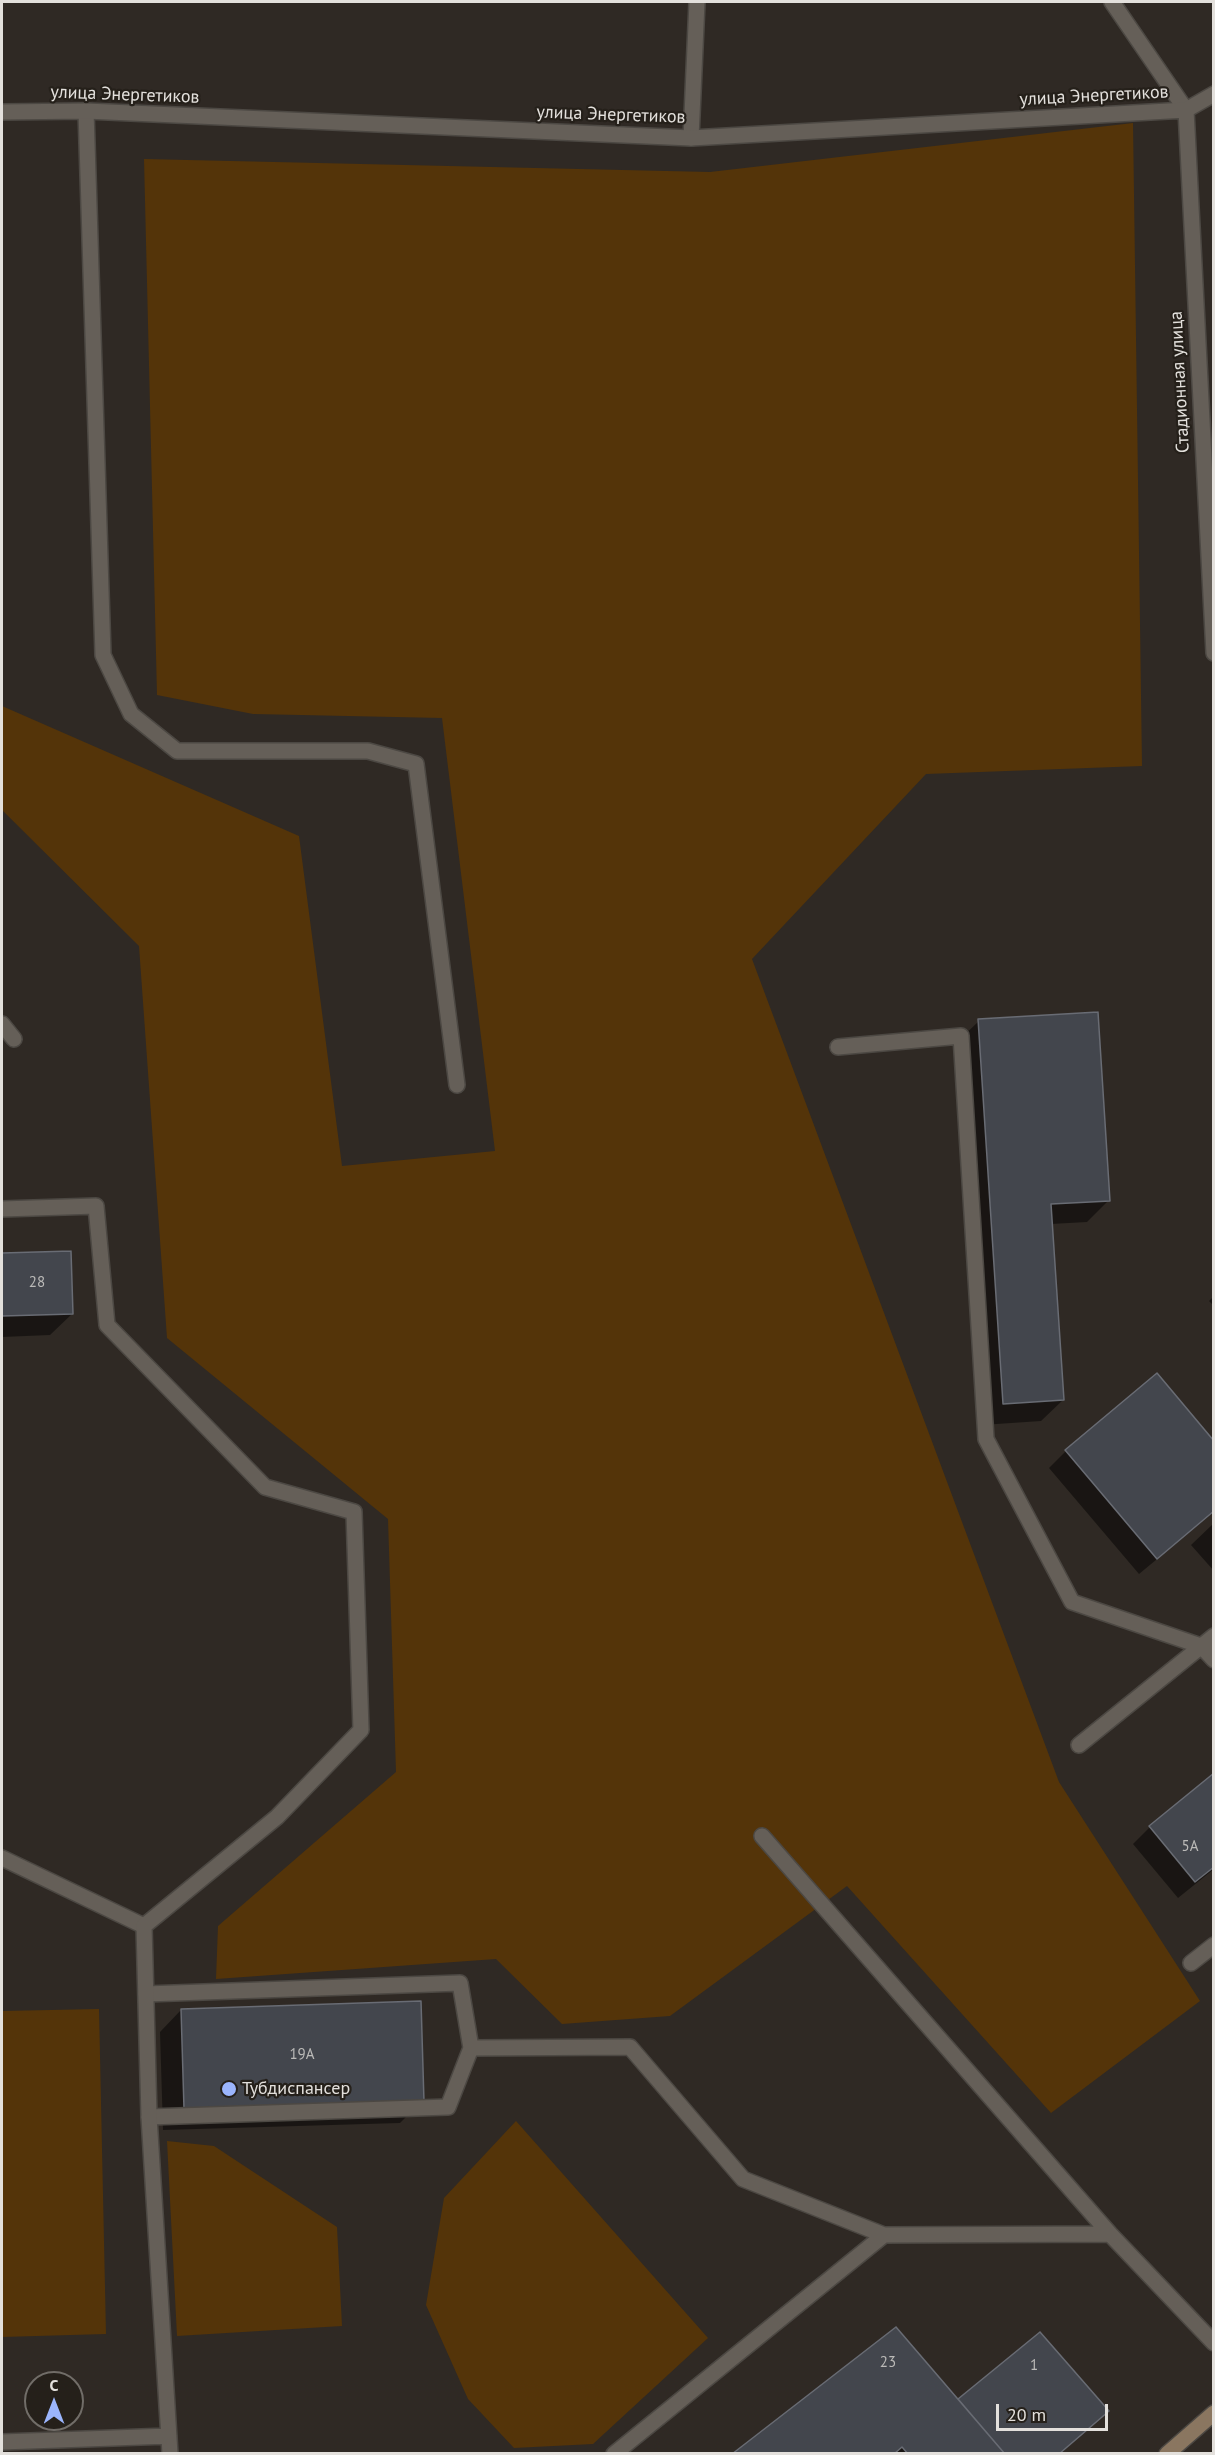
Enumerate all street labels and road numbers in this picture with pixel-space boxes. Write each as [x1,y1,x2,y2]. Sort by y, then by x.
street label: улица Энергетиков [1019,81,1169,111]
street label: улица Энергетиков [50,82,200,108]
street label: улица Энергетиков [536,102,686,128]
street label: Стадионная улица [1165,311,1195,453]

